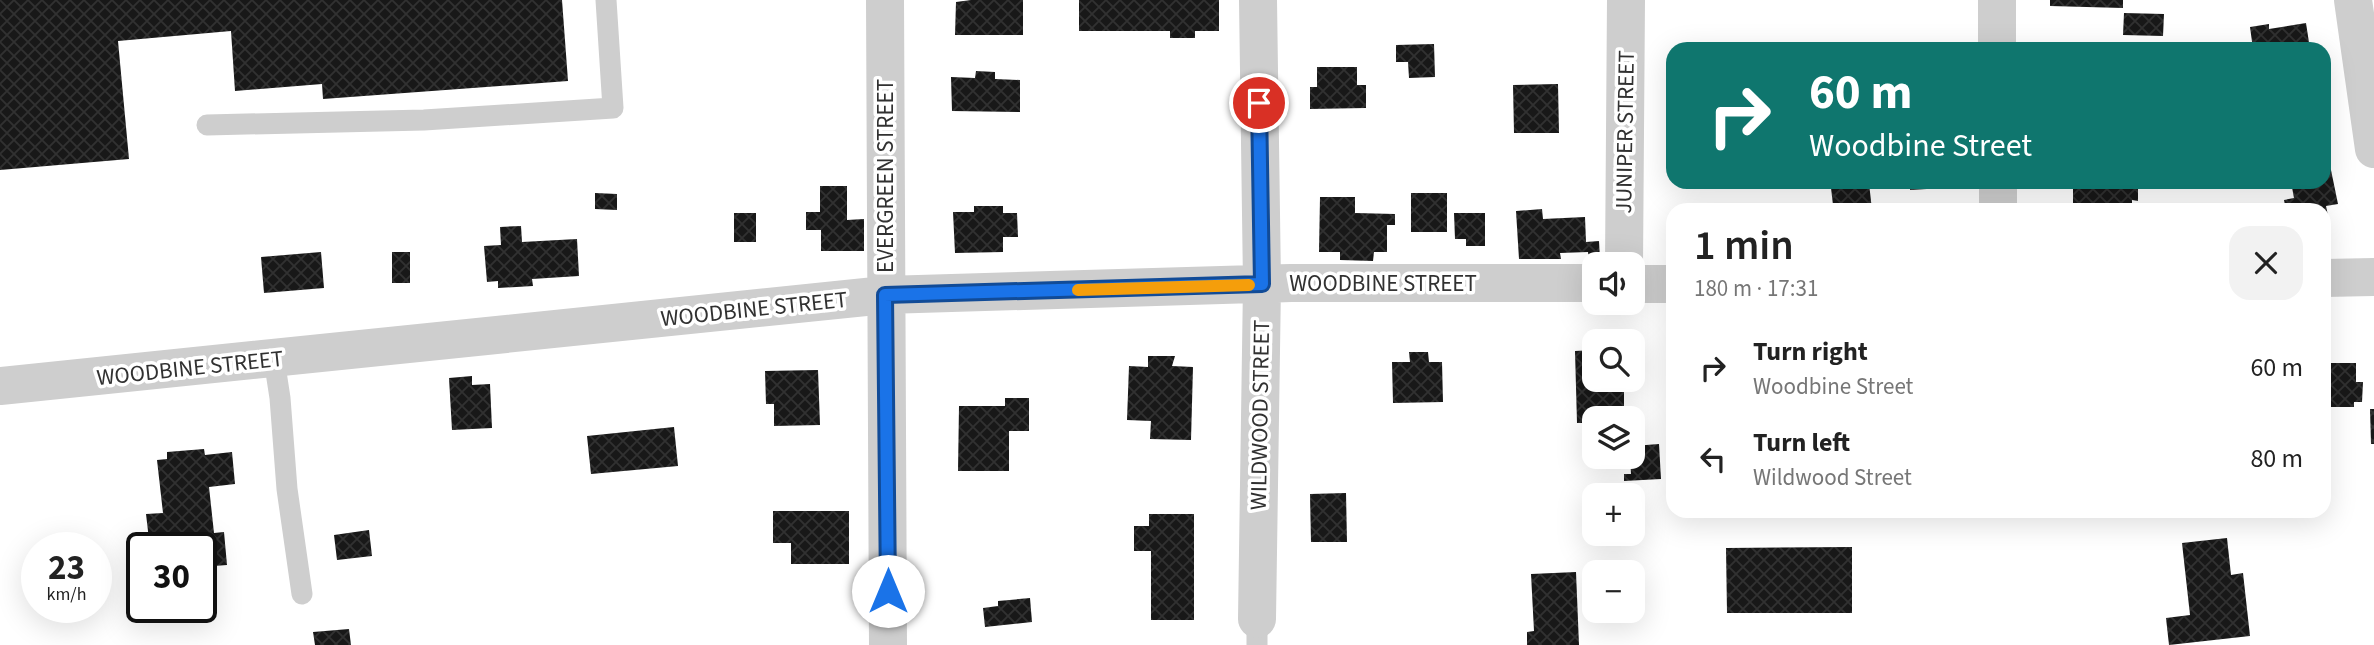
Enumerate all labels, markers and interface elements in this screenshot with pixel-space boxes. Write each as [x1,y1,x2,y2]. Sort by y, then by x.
street label: JUNIPER STREET [1607,50,1643,214]
text: 60 m [1809,58,1913,128]
icon: right [1694,70,1785,161]
pin [1229,73,1289,133]
street label: EVERGREEN STREET [869,79,902,273]
icon: arrive [1240,84,1278,122]
text: Woodbine Street [1809,123,2032,169]
text: 1 min [1694,216,1794,276]
button: close [2229,226,2303,300]
map controls [1582,252,1645,623]
button: sound [1582,252,1645,315]
street label: WOODBINE STREET [1289,267,1477,300]
text: 180 m · 17:31 [1694,272,1818,305]
street label: WOODBINE STREET [659,283,849,335]
street label: WILDWOOD STREET [1242,320,1278,510]
button: search [1582,329,1645,392]
text: Turn right [1753,333,1868,370]
street label: WOODBINE STREET [95,342,285,394]
icon: right [1694,349,1732,387]
text: 60 m [2250,349,2303,386]
text: Woodbine Street [1753,370,1913,403]
button: layers [1582,406,1645,469]
text: Turn left [1753,424,1850,461]
icon: left [1694,440,1732,478]
text: 80 m [2250,440,2303,477]
text: Wildwood Street [1753,461,1912,494]
button: + [1582,483,1645,546]
speed limit sign: 30 [126,532,217,623]
text: 23 [48,543,85,593]
position arrow [851,554,925,628]
button: − [1582,560,1645,623]
text: km/h [47,582,86,607]

